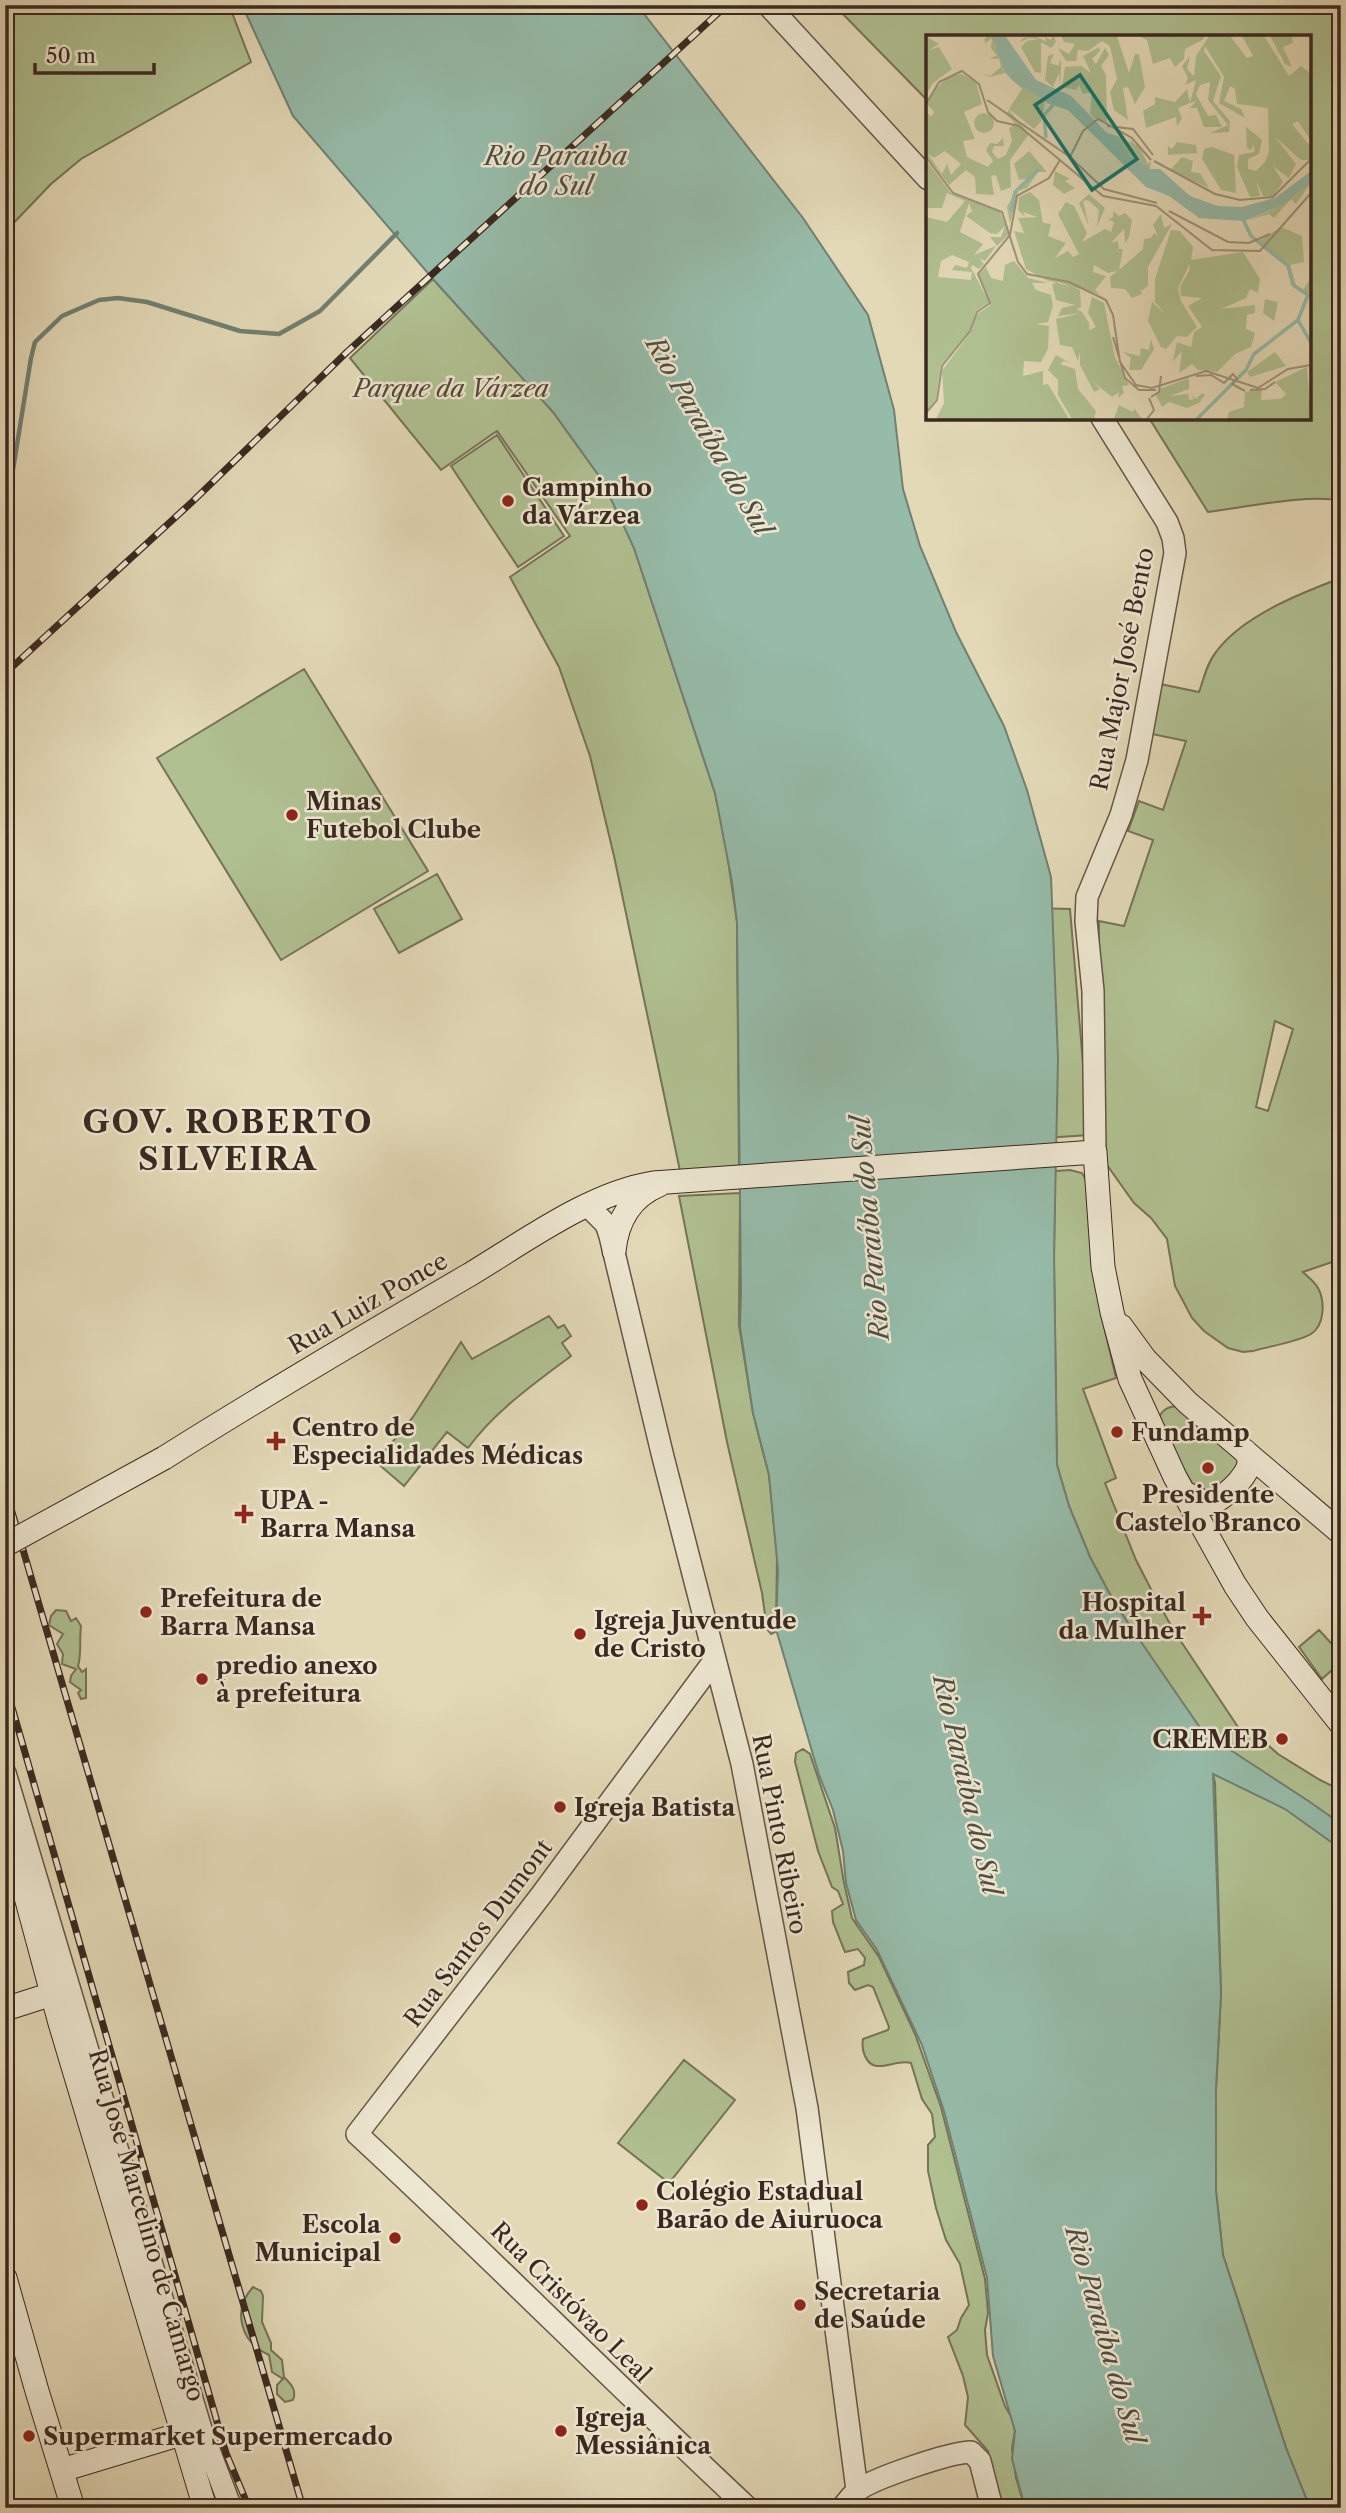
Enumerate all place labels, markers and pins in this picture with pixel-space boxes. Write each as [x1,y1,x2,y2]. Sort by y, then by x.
place label: Campinho da Várzea [522,473,652,530]
marker: Campinho da Várzea [500,493,516,509]
place label: Minas Futebol Clube [306,787,481,844]
marker: Minas Futebol Clube [284,807,300,823]
place label: Centro de Especialidades Médicas [292,1413,583,1470]
place label: Fundamp [1131,1418,1250,1447]
marker: Fundamp [1109,1424,1125,1440]
marker: Centro de Especialidades Médicas [266,1431,286,1451]
marker: Presidente Castelo Branco [1200,1460,1216,1476]
place label: Presidente Castelo Branco [1115,1480,1301,1537]
place label: UPA - Barra Mansa [260,1486,416,1543]
marker: UPA - Barra Mansa [234,1504,254,1524]
place label: Prefeitura de Barra Mansa [160,1584,322,1641]
place label: Hospital da Mulher [1058,1588,1186,1645]
marker: Prefeitura de Barra Mansa [138,1604,154,1620]
place label: Igreja Juventude de Cristo [594,1606,797,1663]
marker: Hospital da Mulher [1192,1606,1212,1626]
marker: Igreja Juventude de Cristo [572,1626,588,1642]
place label: predio anexo à prefeitura [216,1651,378,1708]
marker: predio anexo à prefeitura [194,1671,210,1687]
place label: CREMEB [1152,1725,1268,1754]
marker: CREMEB [1274,1731,1290,1747]
place label: Igreja Batista [574,1793,736,1822]
marker: Igreja Batista [552,1799,568,1815]
place label: Colégio Estadual Barão de Aiuruoca [656,2177,884,2234]
marker: Colégio Estadual Barão de Aiuruoca [634,2197,650,2213]
place label: Escola Municipal [255,2210,382,2267]
marker: Escola Municipal [387,2230,403,2246]
place label: Secretaria de Saúde [814,2277,942,2334]
marker: Secretaria de Saúde [792,2297,808,2313]
place label: Igreja Messiânica [575,2403,712,2460]
place label: Supermarket Supermercado [43,2422,393,2451]
marker: Igreja Messiânica [553,2423,569,2439]
marker: Supermarket Supermercado [21,2428,37,2444]

